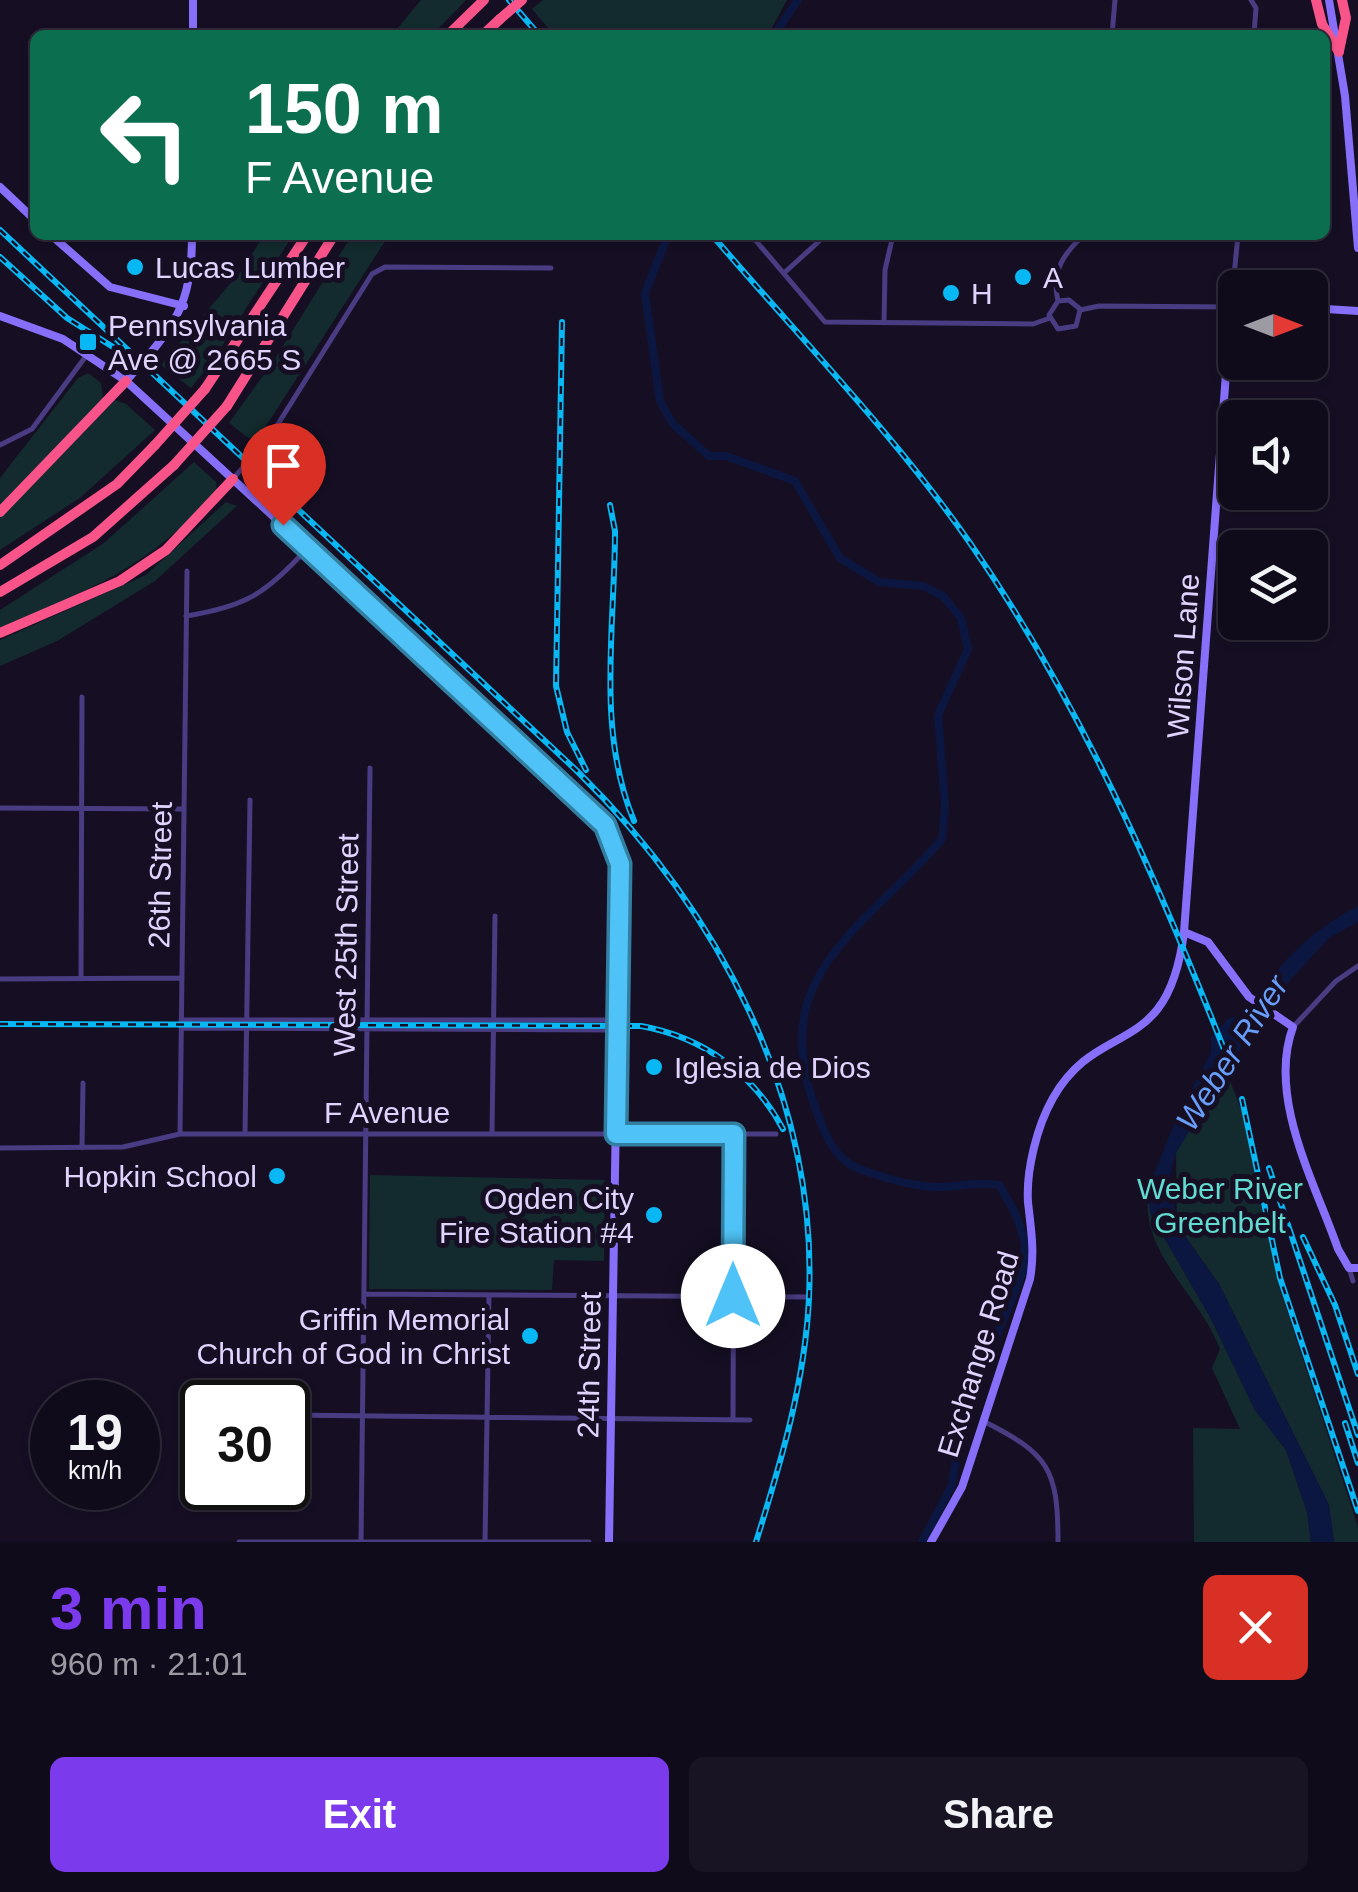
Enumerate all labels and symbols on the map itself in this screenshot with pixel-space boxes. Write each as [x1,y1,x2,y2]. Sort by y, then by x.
place label: Lucas Lumber [155,251,345,284]
marker: Lucas Lumber [124,256,146,278]
place label: A [1043,261,1063,294]
marker: A [1012,266,1034,288]
north arrow [1218,270,1328,380]
place label: H [971,277,993,310]
marker: H [940,282,962,304]
place label: Pennsylvania Ave @ 2665 S [108,309,301,376]
marker: Pennsylvania Ave @ 2665 S [77,331,99,353]
pin [241,423,326,526]
street label: Wilson Lane [1161,573,1205,739]
street label: 26th Street [142,801,178,949]
street label: West 25th Street [328,833,364,1057]
water label: Weber River [1169,968,1296,1137]
place label: Iglesia de Dios [674,1051,871,1084]
marker: Iglesia de Dios [643,1056,665,1078]
street label: F Avenue [324,1096,450,1129]
place label: Hopkin School [64,1160,257,1193]
marker: Hopkin School [266,1165,288,1187]
park label: Weber River Greenbelt [1137,1172,1303,1239]
place label: Ogden City Fire Station #4 [439,1182,634,1249]
marker: Ogden City Fire Station #4 [643,1204,665,1226]
position arrow [681,1244,785,1348]
street label: Exchange Road [931,1247,1025,1461]
street label: 24th Street [571,1291,607,1439]
place label: Griffin Memorial Church of God in Christ [197,1303,511,1370]
marker: Griffin Memorial Church of God in Christ [519,1325,541,1347]
speed limit sign: 30 [180,1380,310,1510]

